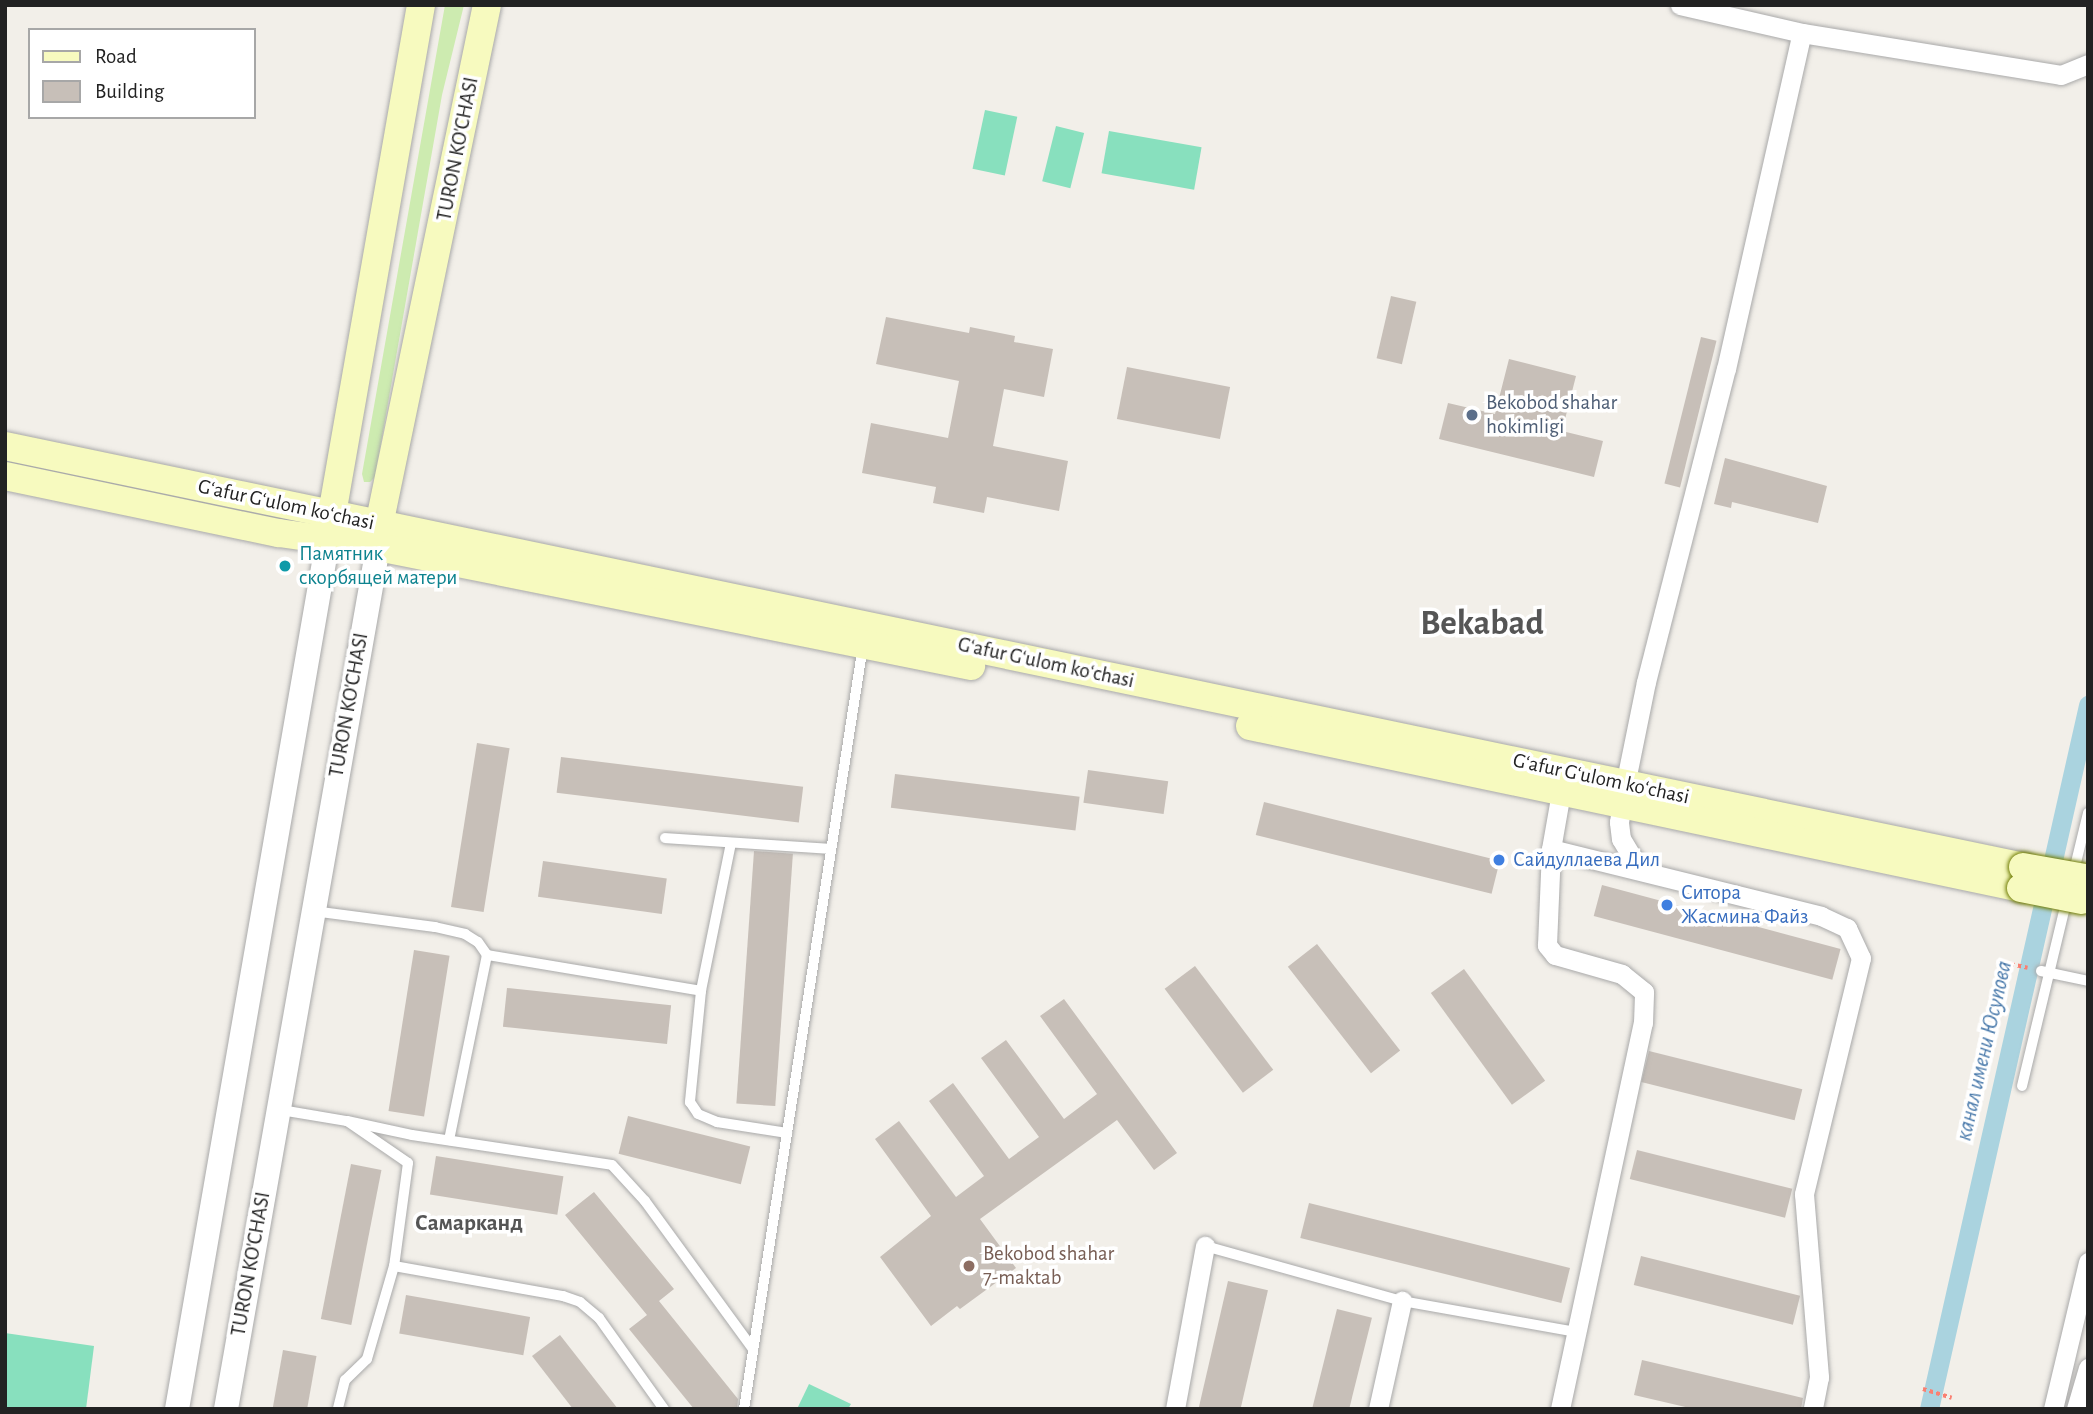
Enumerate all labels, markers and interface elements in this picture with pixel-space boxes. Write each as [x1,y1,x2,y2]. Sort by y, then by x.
legend [28,28,256,119]
text: Road [95,46,137,67]
street label: TURON KO'CHASI [432,75,484,223]
text: Building [95,81,164,102]
place label: Bekobod shahar hokimligi [1486,390,1617,440]
marker: Bekobod shahar hokimligi [1464,407,1480,423]
street label: Gʻafur Gʻulom koʻchasi [195,474,377,536]
place label: Памятник скорбящей матери [299,541,457,591]
marker: Памятник скорбящей матери [277,558,293,574]
district label: Bekabad [1420,603,1544,645]
street label: TURON KO'CHASI [324,631,374,779]
street label: Gʻafur Gʻulom koʻchasi [955,632,1137,694]
street label: Gʻafur Gʻulom koʻchasi [1510,748,1692,810]
place label: Сайдуллаева Дил [1513,847,1660,873]
marker: Сайдуллаева Дил [1491,852,1507,868]
place label: Ситора Жасмина Файз [1681,880,1808,930]
marker: Ситора Жасмина Файз [1659,897,1675,913]
water label: канал имени Юсупова [1951,958,2019,1144]
street label: TURON KO'CHASI [226,1190,276,1338]
district label: Самарканд [415,1210,523,1238]
place label: Bekobod shahar 7-maktab [983,1241,1114,1291]
marker: Bekobod shahar 7-maktab [961,1258,977,1274]

